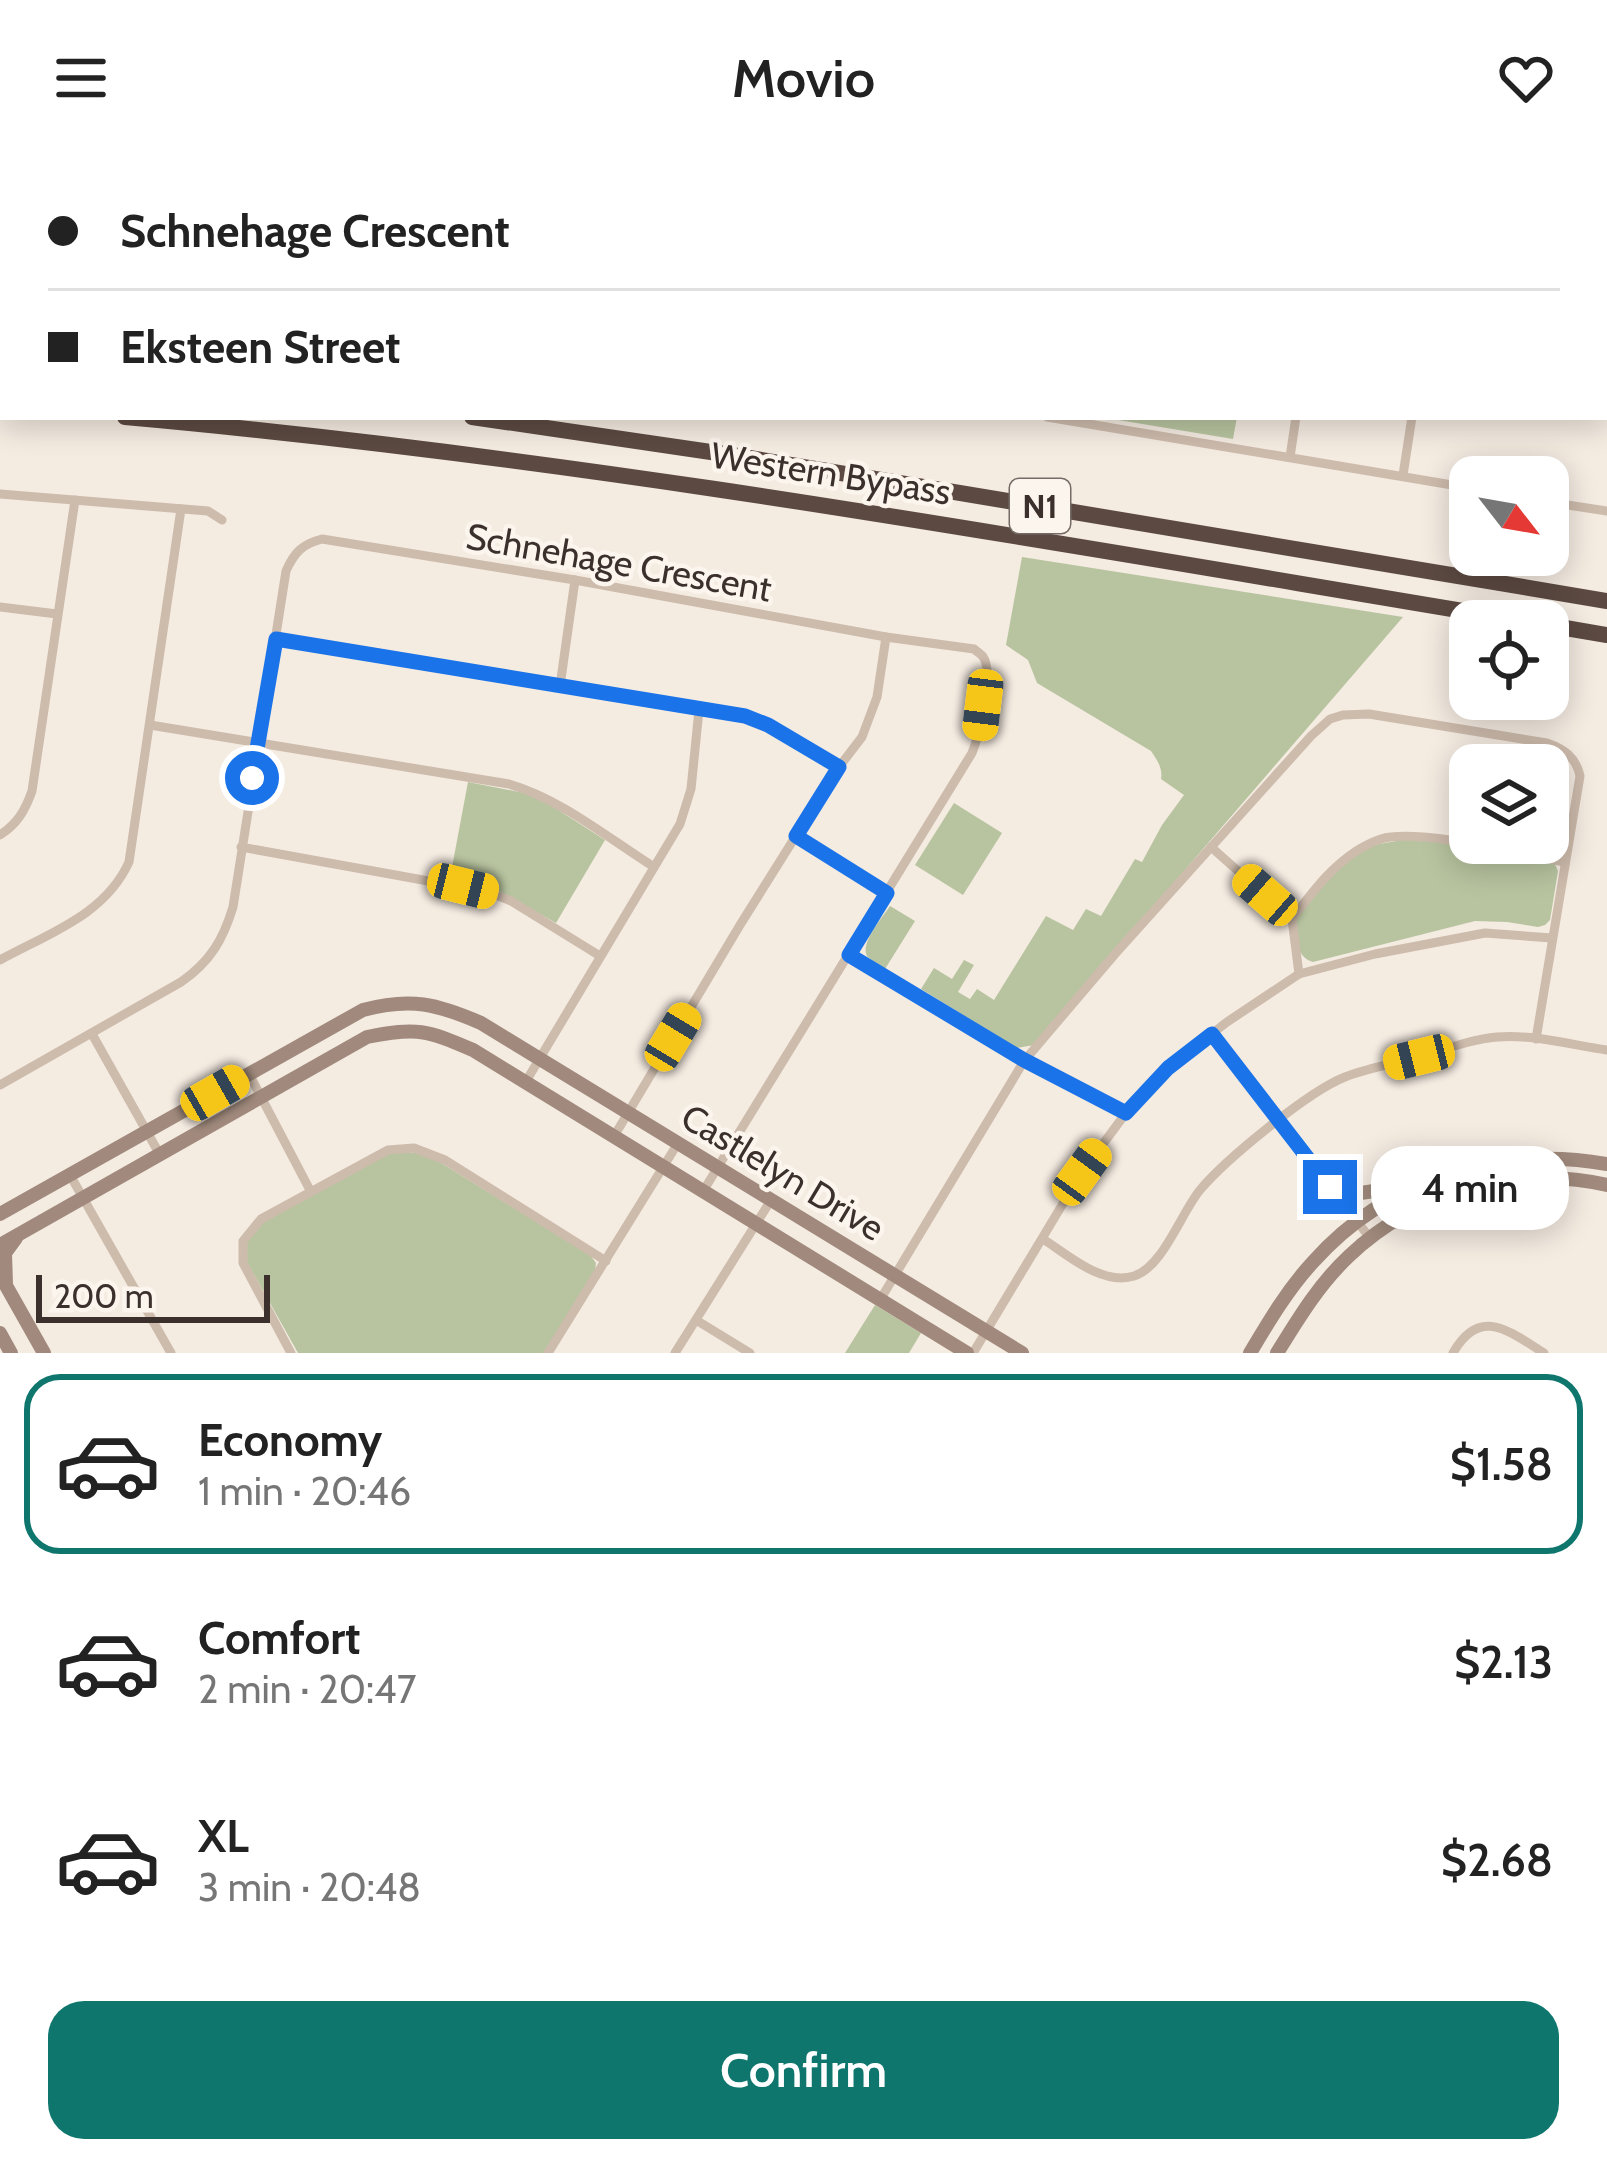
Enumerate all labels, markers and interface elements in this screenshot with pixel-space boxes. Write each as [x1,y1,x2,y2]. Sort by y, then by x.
icon: menu [48,45,114,111]
text: Movio [732,45,875,111]
icon: heart [1493,45,1559,111]
text: Schnehage Crescent [120,204,510,258]
text: Eksteen Street [120,320,401,374]
street label: Western Bypass [708,432,954,514]
north arrow [1449,456,1569,576]
map controls [1449,456,1569,864]
road number: N1 [1010,479,1070,533]
street label: Schnehage Crescent [463,513,775,611]
button: locate [1449,600,1569,720]
car [961,667,1005,743]
button: layers [1449,744,1569,864]
route start [225,751,279,805]
car [1226,858,1304,932]
car [424,860,502,912]
car [639,997,707,1077]
car [1380,1031,1458,1083]
car [175,1059,255,1127]
street label: Castlelyn Drive [674,1094,892,1250]
car [1046,1132,1118,1212]
callout: 4 min [1372,1145,1570,1229]
route end [1303,1160,1357,1214]
text: 4 min [1422,1164,1519,1212]
scale bar [36,1269,270,1322]
text: 200 m [54,1276,154,1316]
icon: car [54,1410,162,1518]
text: Economy [198,1413,382,1467]
text: $1.58 [1450,1437,1553,1491]
text: 1 min · 20:46 [198,1467,411,1515]
icon: car [54,1608,162,1716]
text: Comfort [198,1611,361,1665]
text: $2.13 [1454,1635,1553,1689]
text: 2 min · 20:47 [198,1665,416,1713]
icon: car [54,1806,162,1914]
text: XL [198,1809,249,1863]
text: $2.68 [1441,1833,1553,1887]
text: 3 min · 20:48 [198,1863,421,1911]
button: Confirm [48,2001,1559,2139]

